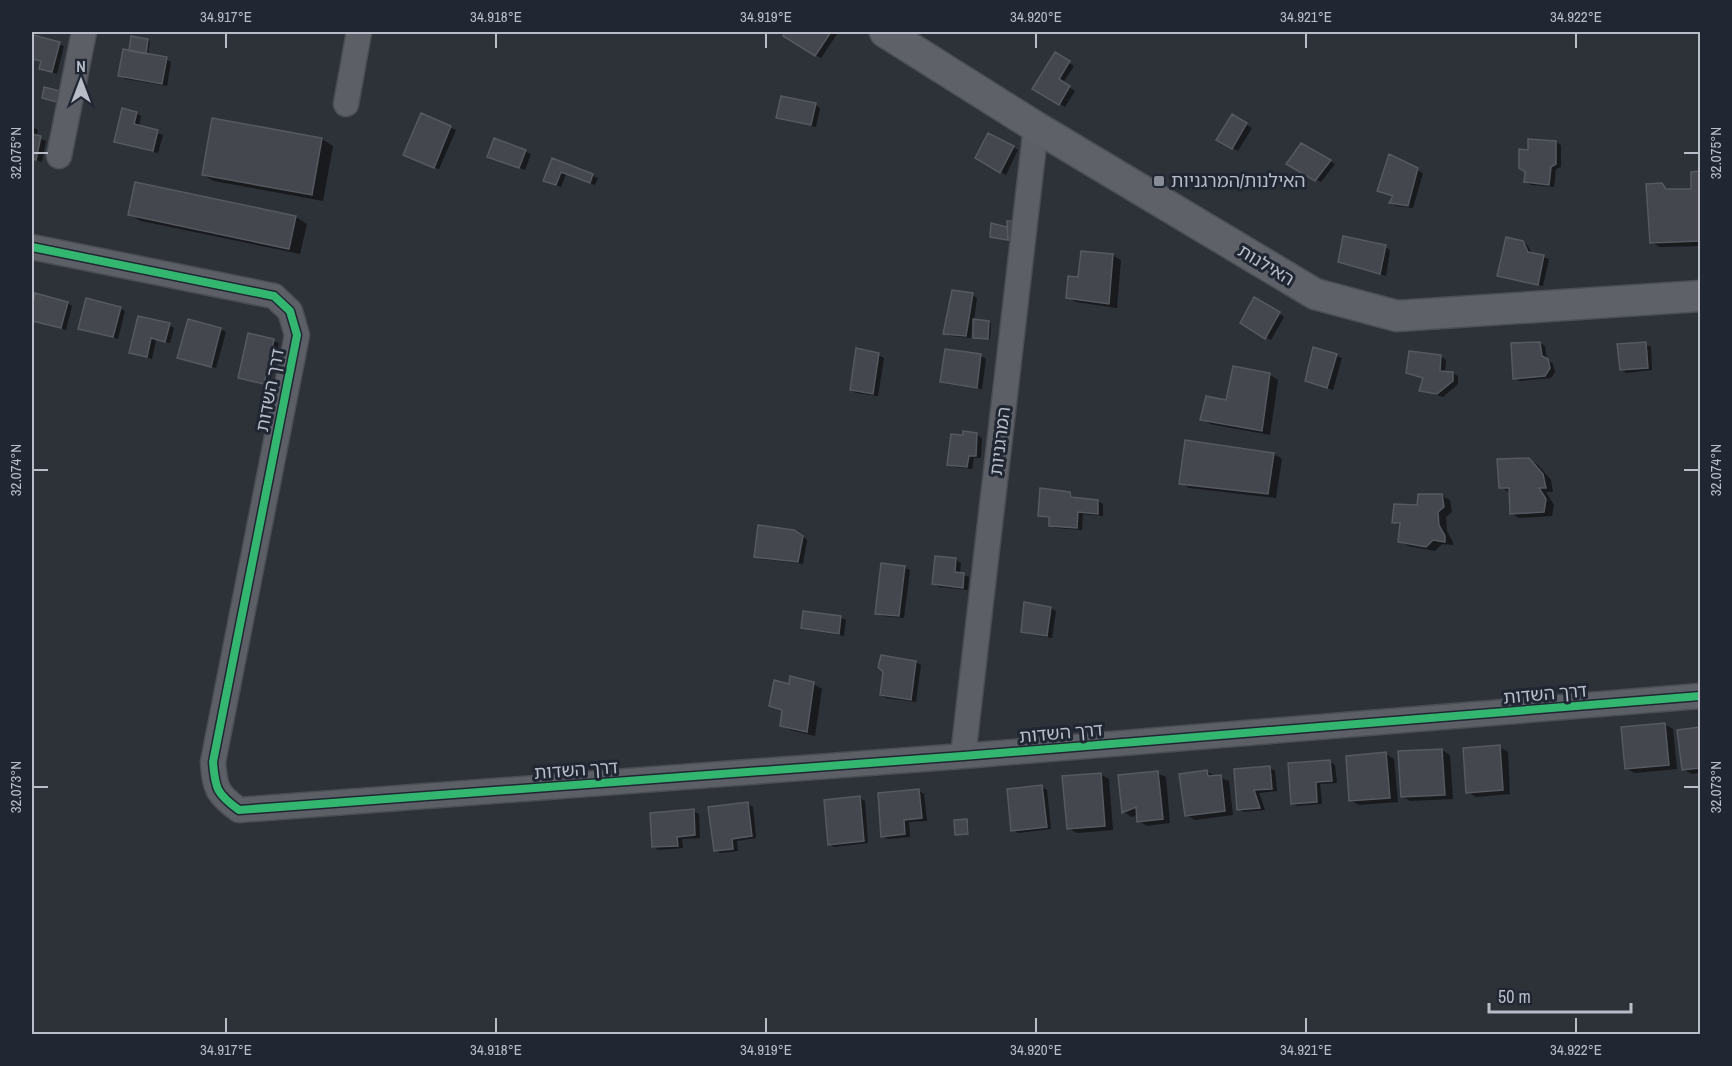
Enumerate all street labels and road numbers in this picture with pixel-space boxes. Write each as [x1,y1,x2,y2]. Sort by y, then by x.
street label: האילנות [1233,238,1299,291]
street label: דרך השדות [249,346,290,434]
street label: המרגניות [983,405,1016,477]
street label: דרך השדות [1502,677,1588,710]
street label: דרך השדות [1018,716,1104,749]
street label: דרך השדות [533,754,619,785]

